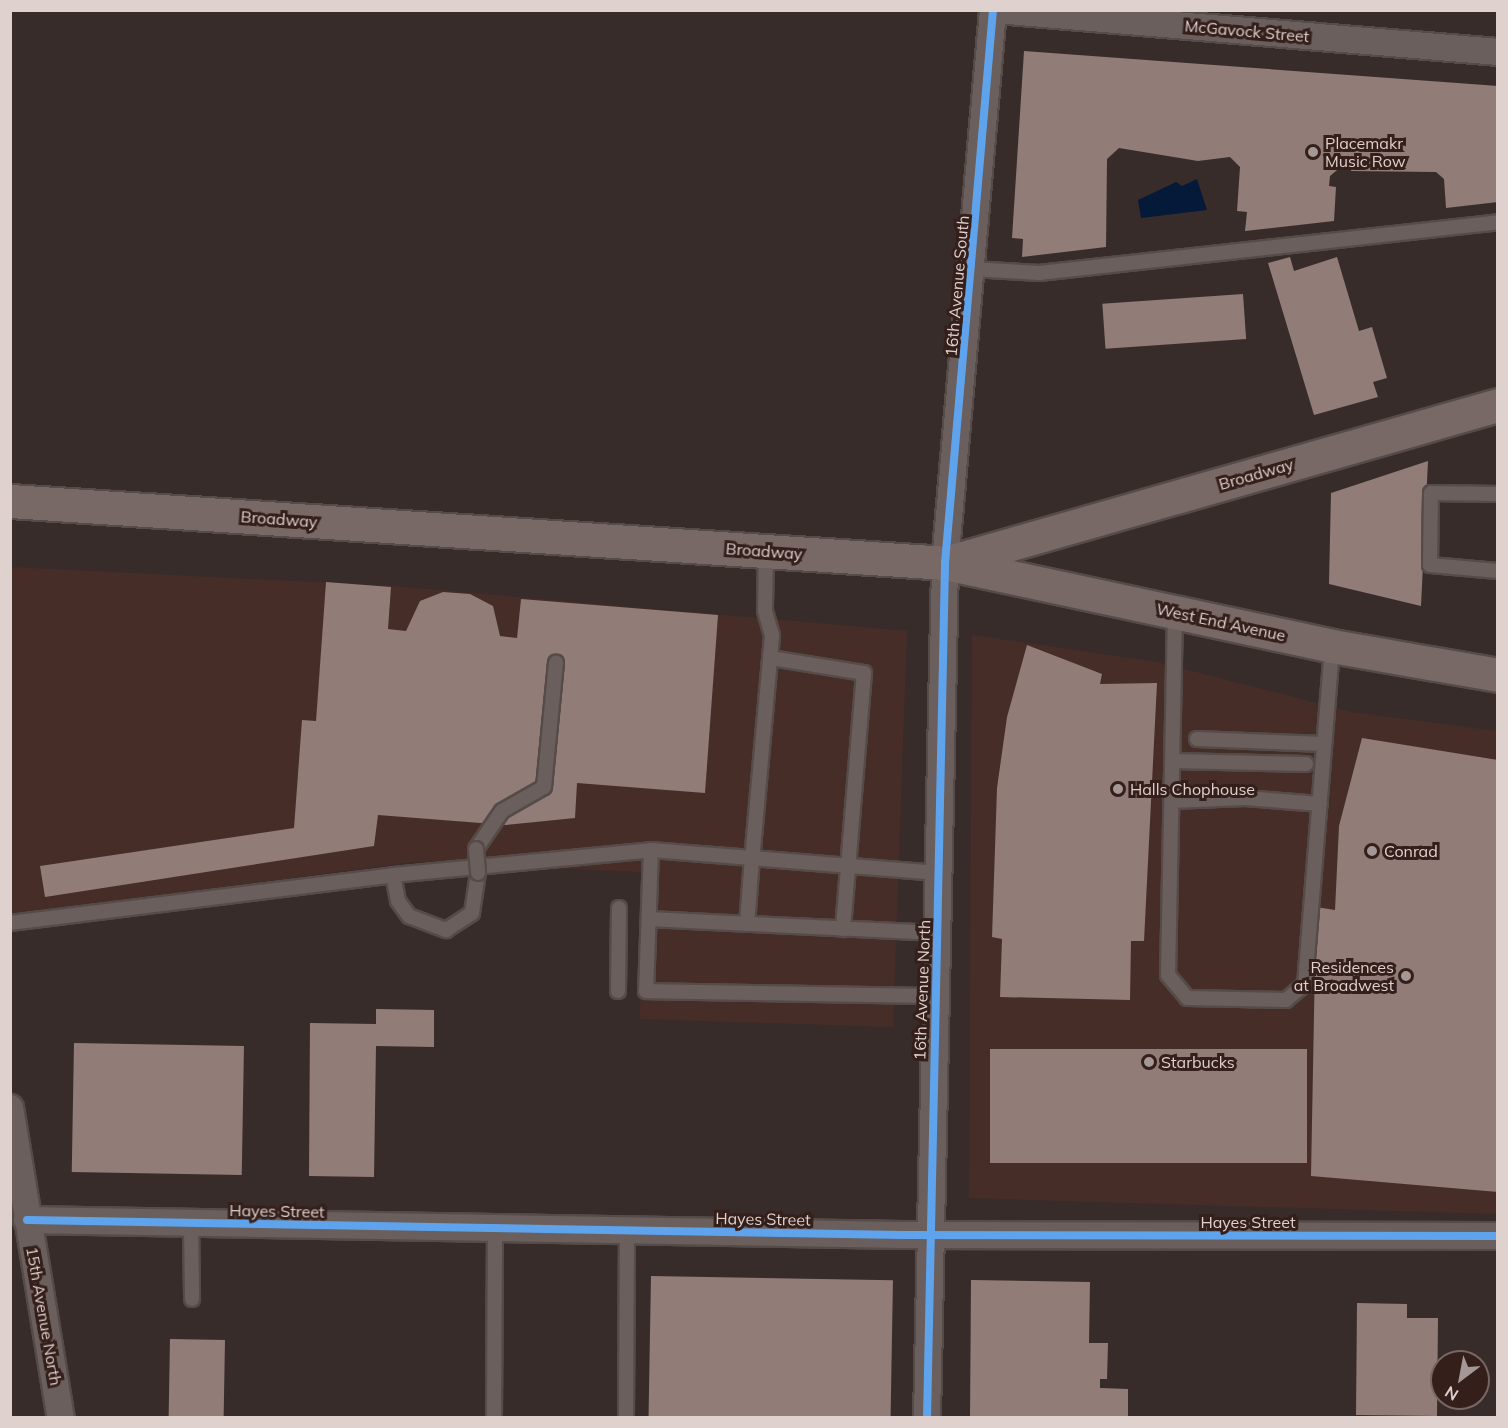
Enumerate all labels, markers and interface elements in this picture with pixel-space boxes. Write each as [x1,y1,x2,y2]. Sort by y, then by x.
street label: McGavock Street [1184,16,1310,46]
place label: Placemakr Music Row [1325,133,1406,171]
marker: Placemakr Music Row [1306,145,1320,159]
street label: 16th Avenue South [941,215,973,357]
street label: Broadway [1216,454,1296,494]
street label: Broadway [240,507,318,531]
street label: Broadway [725,539,803,563]
street label: West End Avenue [1155,599,1287,645]
place label: Halls Chophouse [1130,779,1255,799]
marker: Halls Chophouse [1111,782,1125,796]
place label: Conrad [1384,841,1438,861]
marker: Conrad [1365,844,1379,858]
street label: 16th Avenue North [910,919,934,1061]
place label: Residences at Broadwest [1294,957,1394,995]
marker: Residences at Broadwest [1399,969,1413,983]
place label: Starbucks [1161,1052,1235,1072]
marker: Starbucks [1142,1055,1156,1069]
street label: Hayes Street [229,1201,325,1221]
street label: Hayes Street [715,1209,811,1229]
street label: Hayes Street [1200,1212,1296,1232]
street label: 15th Avenue North [22,1245,66,1387]
north arrow [1430,1350,1490,1410]
text: N [1441,1382,1462,1405]

